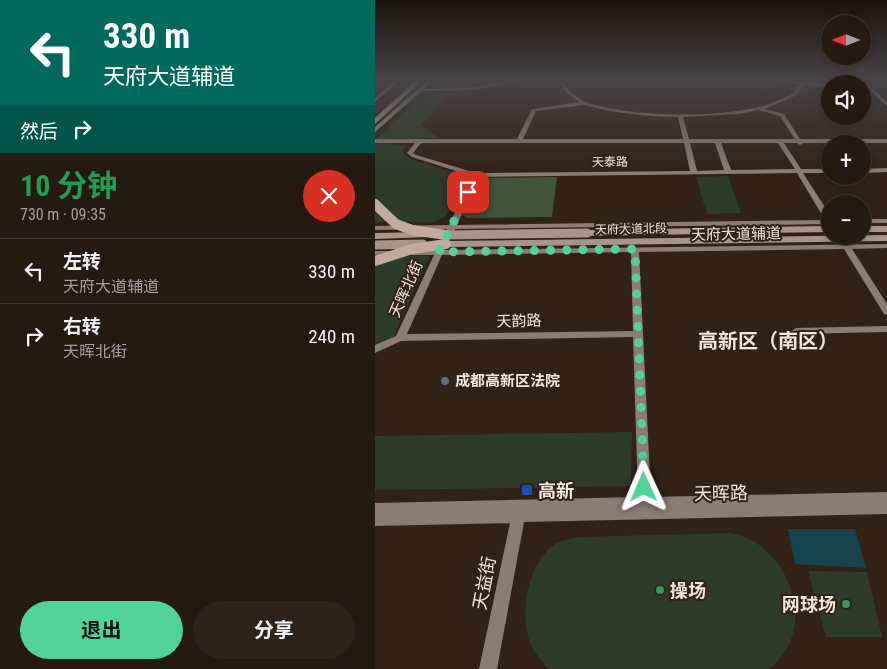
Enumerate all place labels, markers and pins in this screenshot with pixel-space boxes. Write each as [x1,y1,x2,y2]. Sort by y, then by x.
pin [447,171,489,213]
place label: 成都高新区法院 [455,372,560,390]
marker: 成都高新区法院 [439,375,451,387]
place label: 高新 [538,480,574,501]
marker: 高新 [520,483,534,497]
place label: 操场 [670,580,706,601]
marker: 操场 [654,584,666,596]
place label: 网球场 [782,594,836,615]
marker: 网球场 [840,598,852,610]

